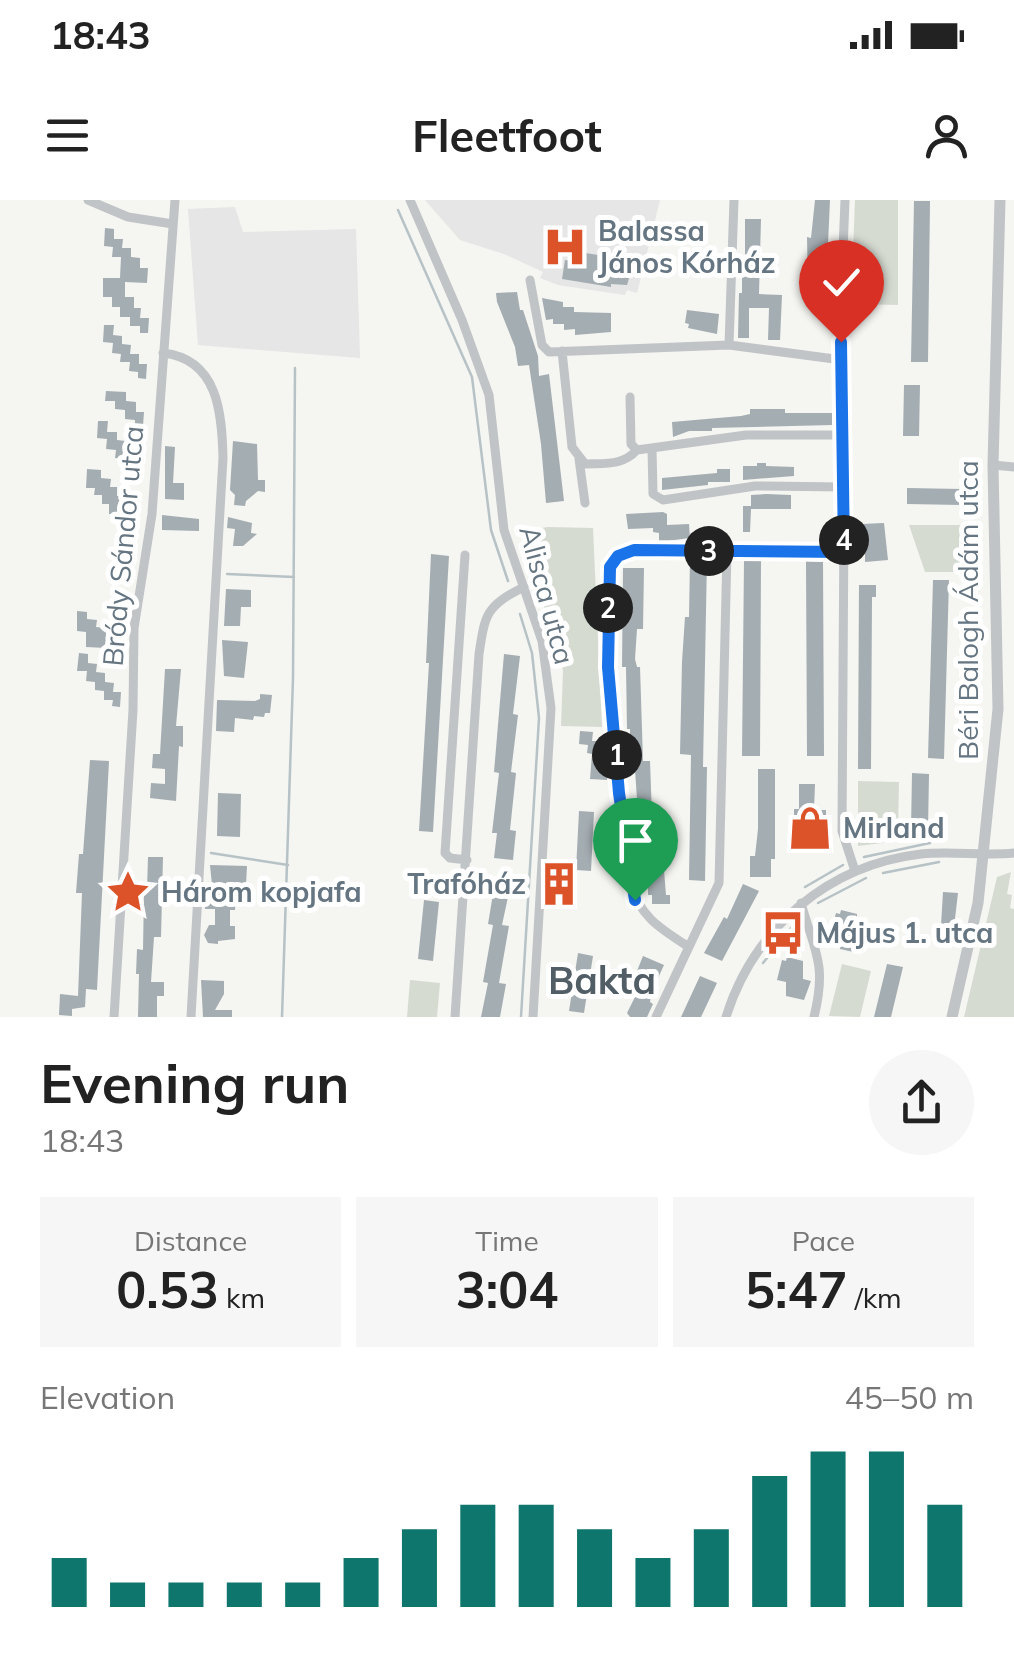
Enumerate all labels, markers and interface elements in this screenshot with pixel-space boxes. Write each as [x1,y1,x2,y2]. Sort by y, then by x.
text: 18:43 [50,11,151,59]
text: Fleetfoot [412,107,602,163]
icon: menu [40,108,95,163]
icon: person [919,108,974,163]
place label: Balassa János Kórház [598,213,776,280]
hospital icon: Balassa János Kórház [541,223,589,271]
pin [799,240,884,343]
icon: check [814,255,869,310]
street label: Bródy Sándor utca [95,424,150,668]
street label: Béri Balogh Ádám utca [950,460,985,760]
pin: 4 [819,515,869,565]
street label: Alisca utca [512,522,583,668]
text: 4 [836,522,852,557]
pin: 3 [684,526,734,576]
text: 3 [701,533,717,568]
pin: 2 [583,583,633,633]
text: 2 [600,590,616,625]
pin: 1 [592,730,642,780]
text: 1 [609,737,625,772]
pin [593,798,678,901]
shop icon: Mirland [786,804,834,852]
place label: Mirland [843,810,945,845]
icon: arrive [608,813,663,868]
building icon: Trafóház [535,860,583,908]
place label: Trafóház [407,866,526,901]
place icon: Három kopjafa [104,868,152,916]
place label: Három kopjafa [161,874,362,909]
bus stop icon: Május 1. utca [759,909,807,957]
place label: Május 1. utca [816,915,993,950]
district label: Bakta [548,956,656,1004]
text: Evening run [40,1048,349,1117]
button: share [869,1050,974,1155]
text: 18:43 [40,1120,124,1160]
text: Distance [134,1223,247,1258]
text: Time [475,1223,539,1258]
text: Pace [792,1223,855,1258]
text: 0.53 [116,1258,219,1321]
text: 3:04 [456,1258,558,1321]
text: 5:47 [745,1258,847,1321]
text: km [219,1280,265,1315]
text: /km [847,1280,902,1315]
text: Elevation [40,1377,175,1417]
text: 45–50 m [845,1377,974,1417]

